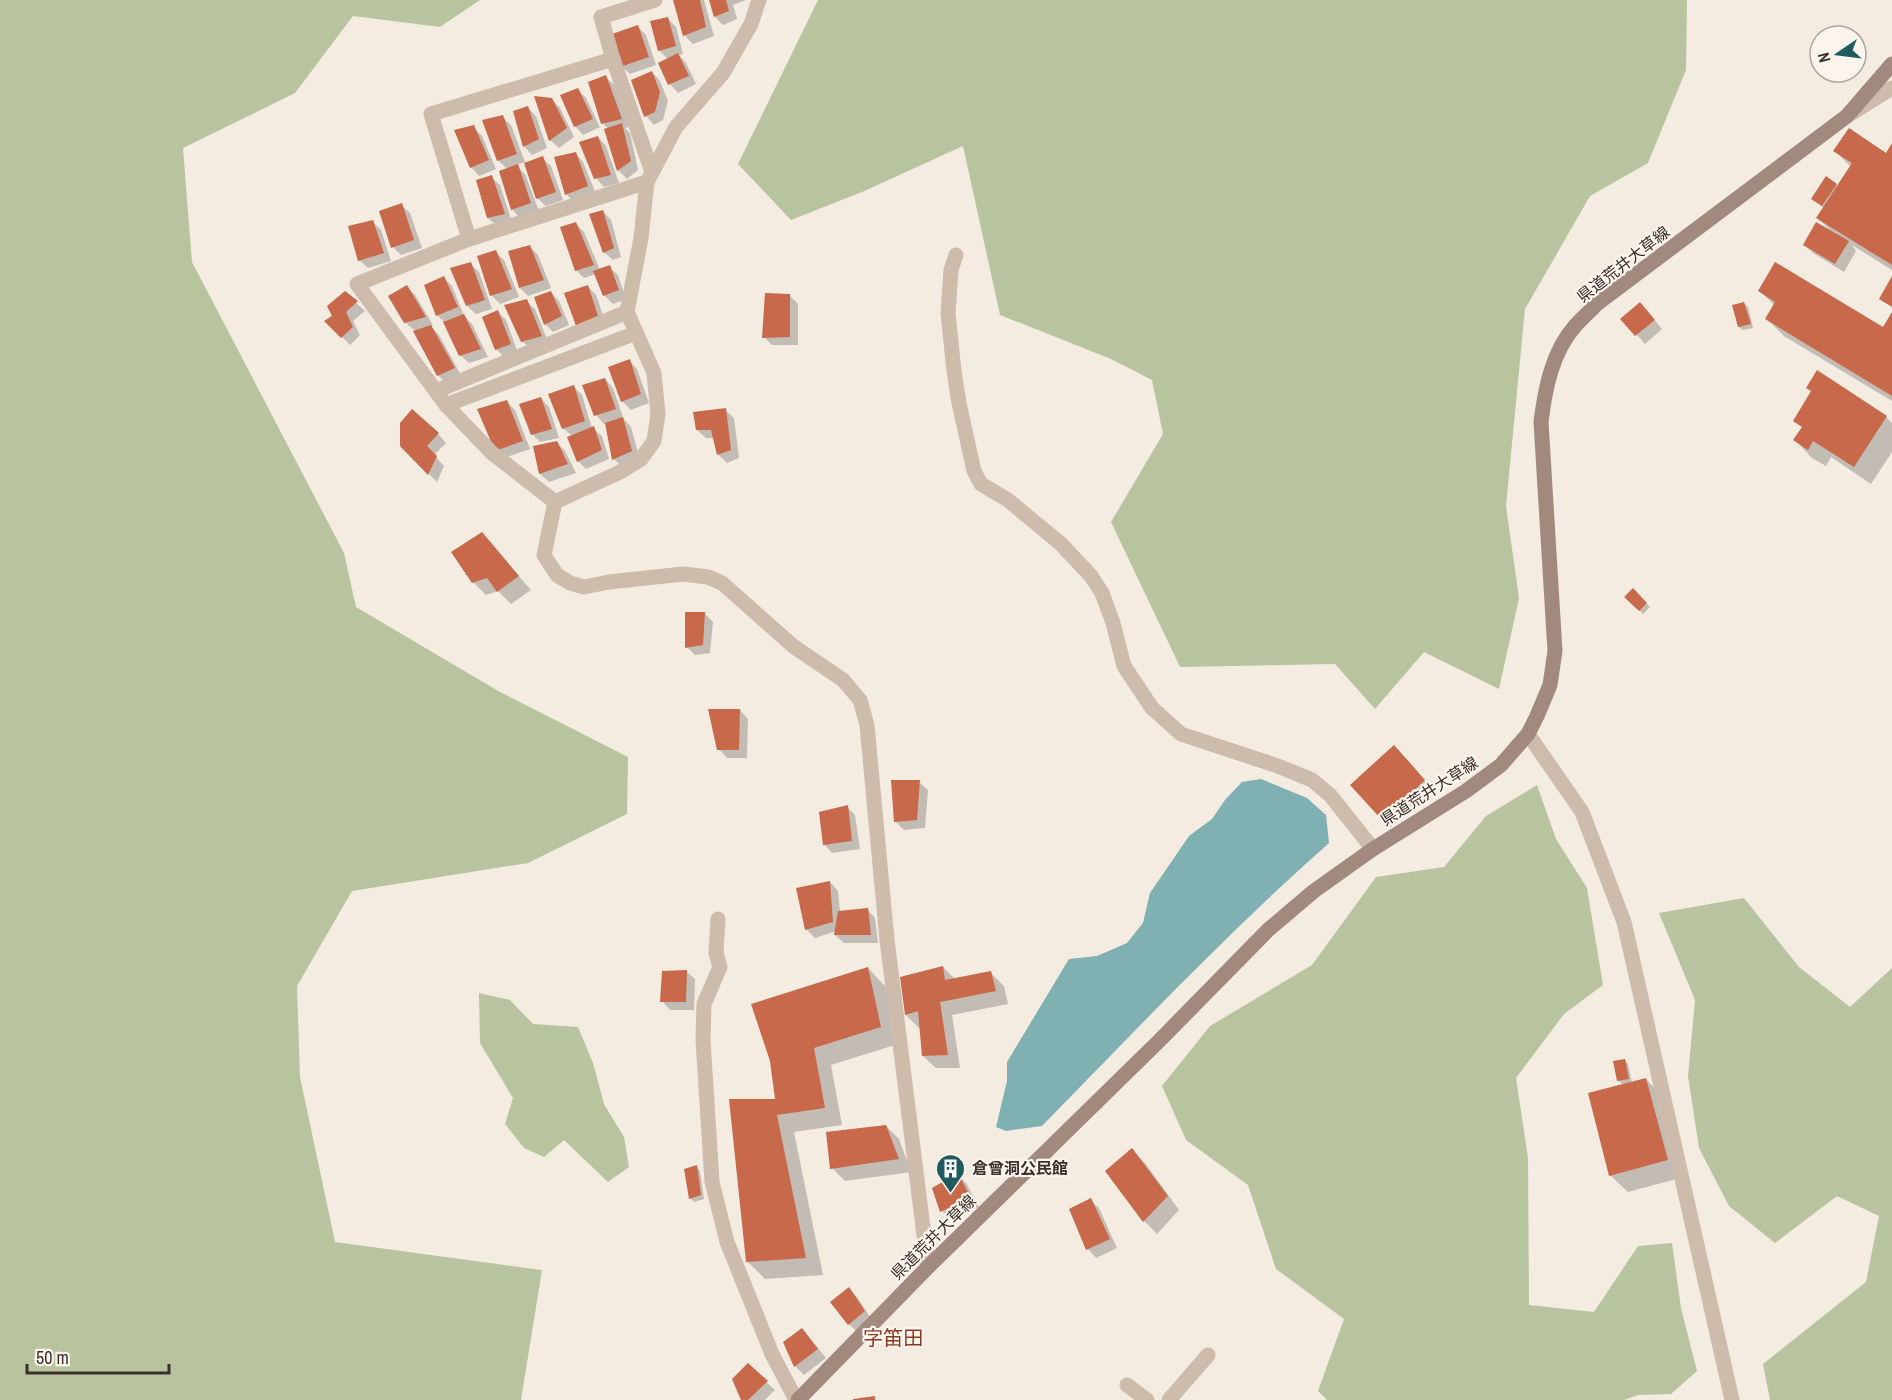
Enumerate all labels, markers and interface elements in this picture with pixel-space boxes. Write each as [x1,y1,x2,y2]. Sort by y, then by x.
north arrow [1808,24,1868,84]
text: N [1812,50,1835,65]
street label: 県道荒井大草線 [1572,221,1674,307]
street label: 県道荒井大草線 [1376,751,1482,831]
building icon: 倉曾洞公民館 [935,1152,967,1194]
place label: 倉曾洞公民館 [972,1157,1068,1179]
street label: 県道荒井大草線 [886,1190,980,1284]
district label: 字笛田 [863,1324,923,1351]
scale bar [27,1337,170,1375]
text: 50 m [36,1345,69,1370]

